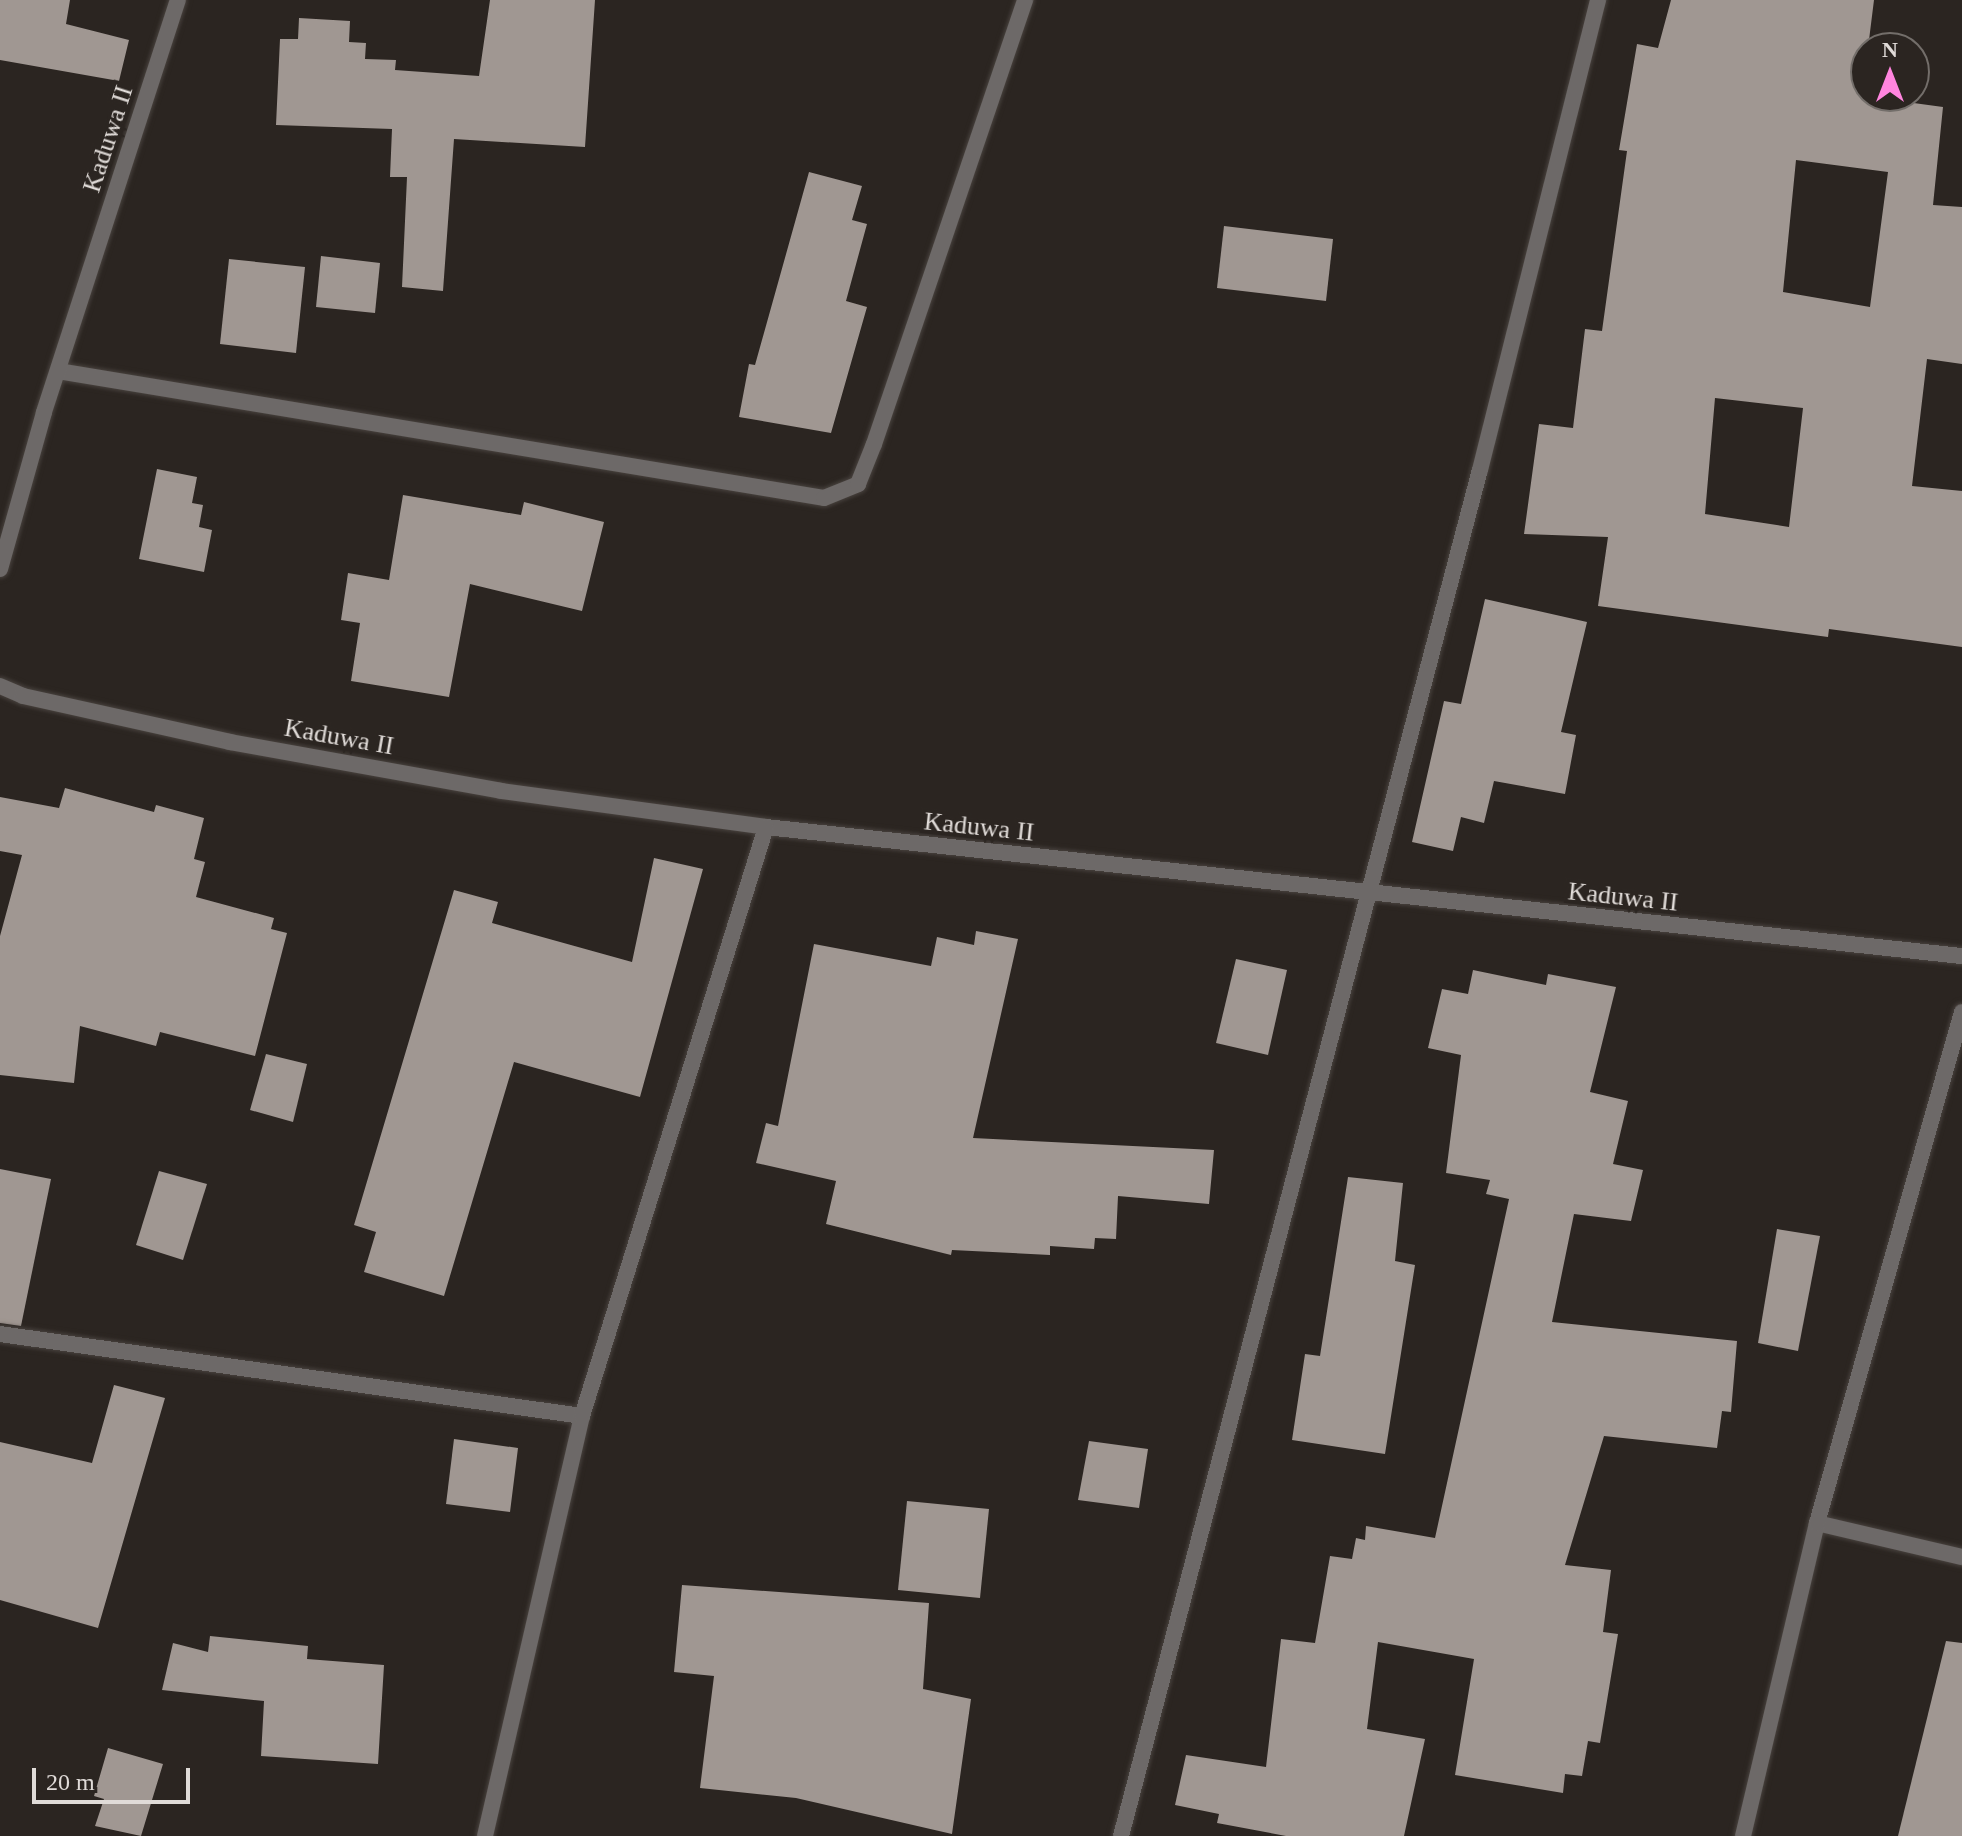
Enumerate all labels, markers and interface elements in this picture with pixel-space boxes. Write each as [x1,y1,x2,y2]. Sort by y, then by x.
north arrow [1850,32,1930,112]
text: N [1882,37,1898,62]
street label: Kaduwa II [76,82,140,196]
street label: Kaduwa II [282,712,396,762]
street label: Kaduwa II [922,806,1036,848]
street label: Kaduwa II [1566,876,1680,918]
scale bar [36,1752,194,1802]
text: 20 m [46,1769,95,1795]

